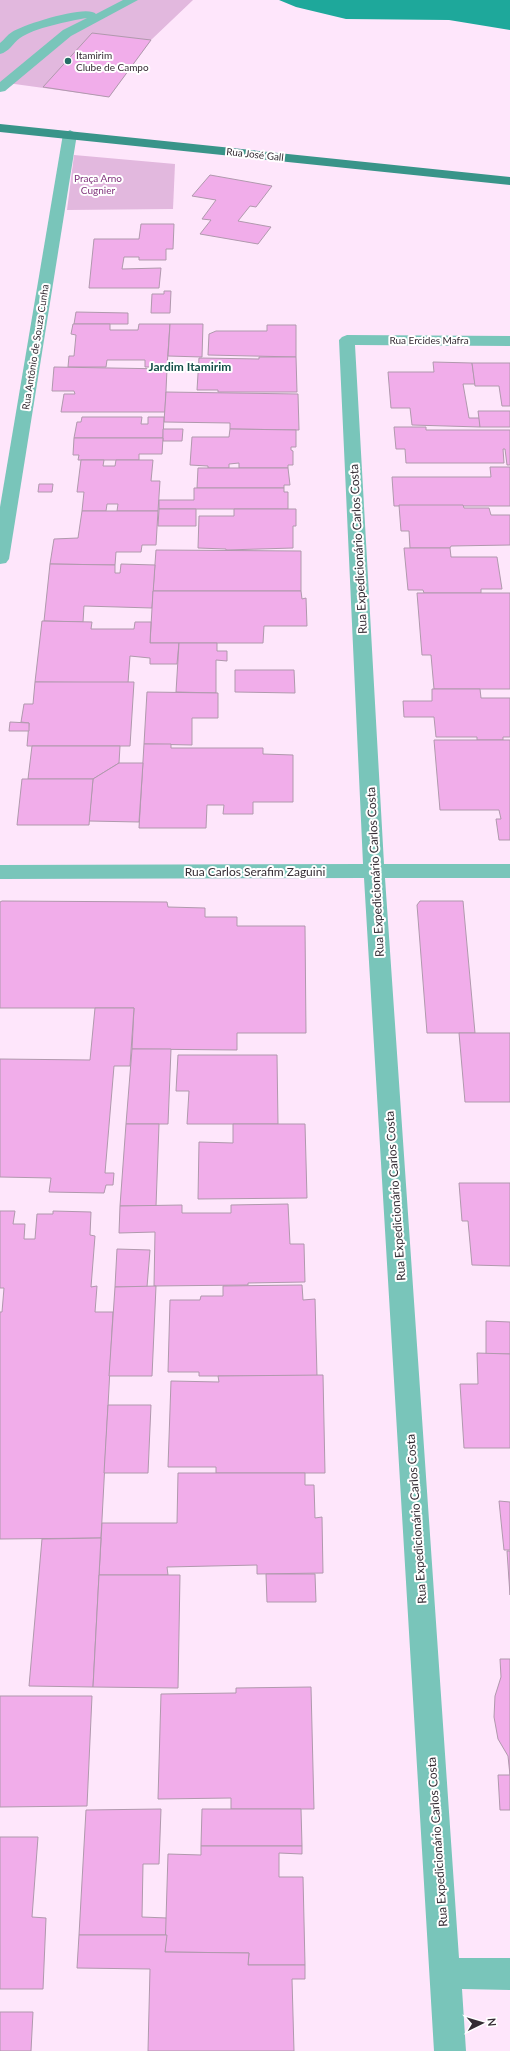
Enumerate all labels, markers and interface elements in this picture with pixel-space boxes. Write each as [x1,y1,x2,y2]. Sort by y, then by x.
place label: Itamirim Clube de Campo [76,49,149,73]
marker: Itamirim Clube de Campo [63,56,73,66]
street label: Rua José Gall [226,145,284,163]
park label: Praça Arno Cugnier [74,172,122,196]
street label: Rua Antônio de Souza Cunha [19,283,51,411]
street label: Rua Ercides Mafra [389,334,469,346]
district label: Jardim Itamirim [149,359,231,374]
street label: Rua Expedicionário Carlos Costa [346,464,370,634]
street label: Rua Expedicionário Carlos Costa [363,787,387,957]
street label: Rua Carlos Serafim Zaguini [185,864,325,879]
street label: Rua Expedicionário Carlos Costa [382,1111,408,1281]
street label: Rua Expedicionário Carlos Costa [403,1434,429,1604]
street label: Rua Expedicionário Carlos Costa [424,1757,450,1927]
north arrow [462,2003,502,2043]
text: N [486,2017,499,2027]

